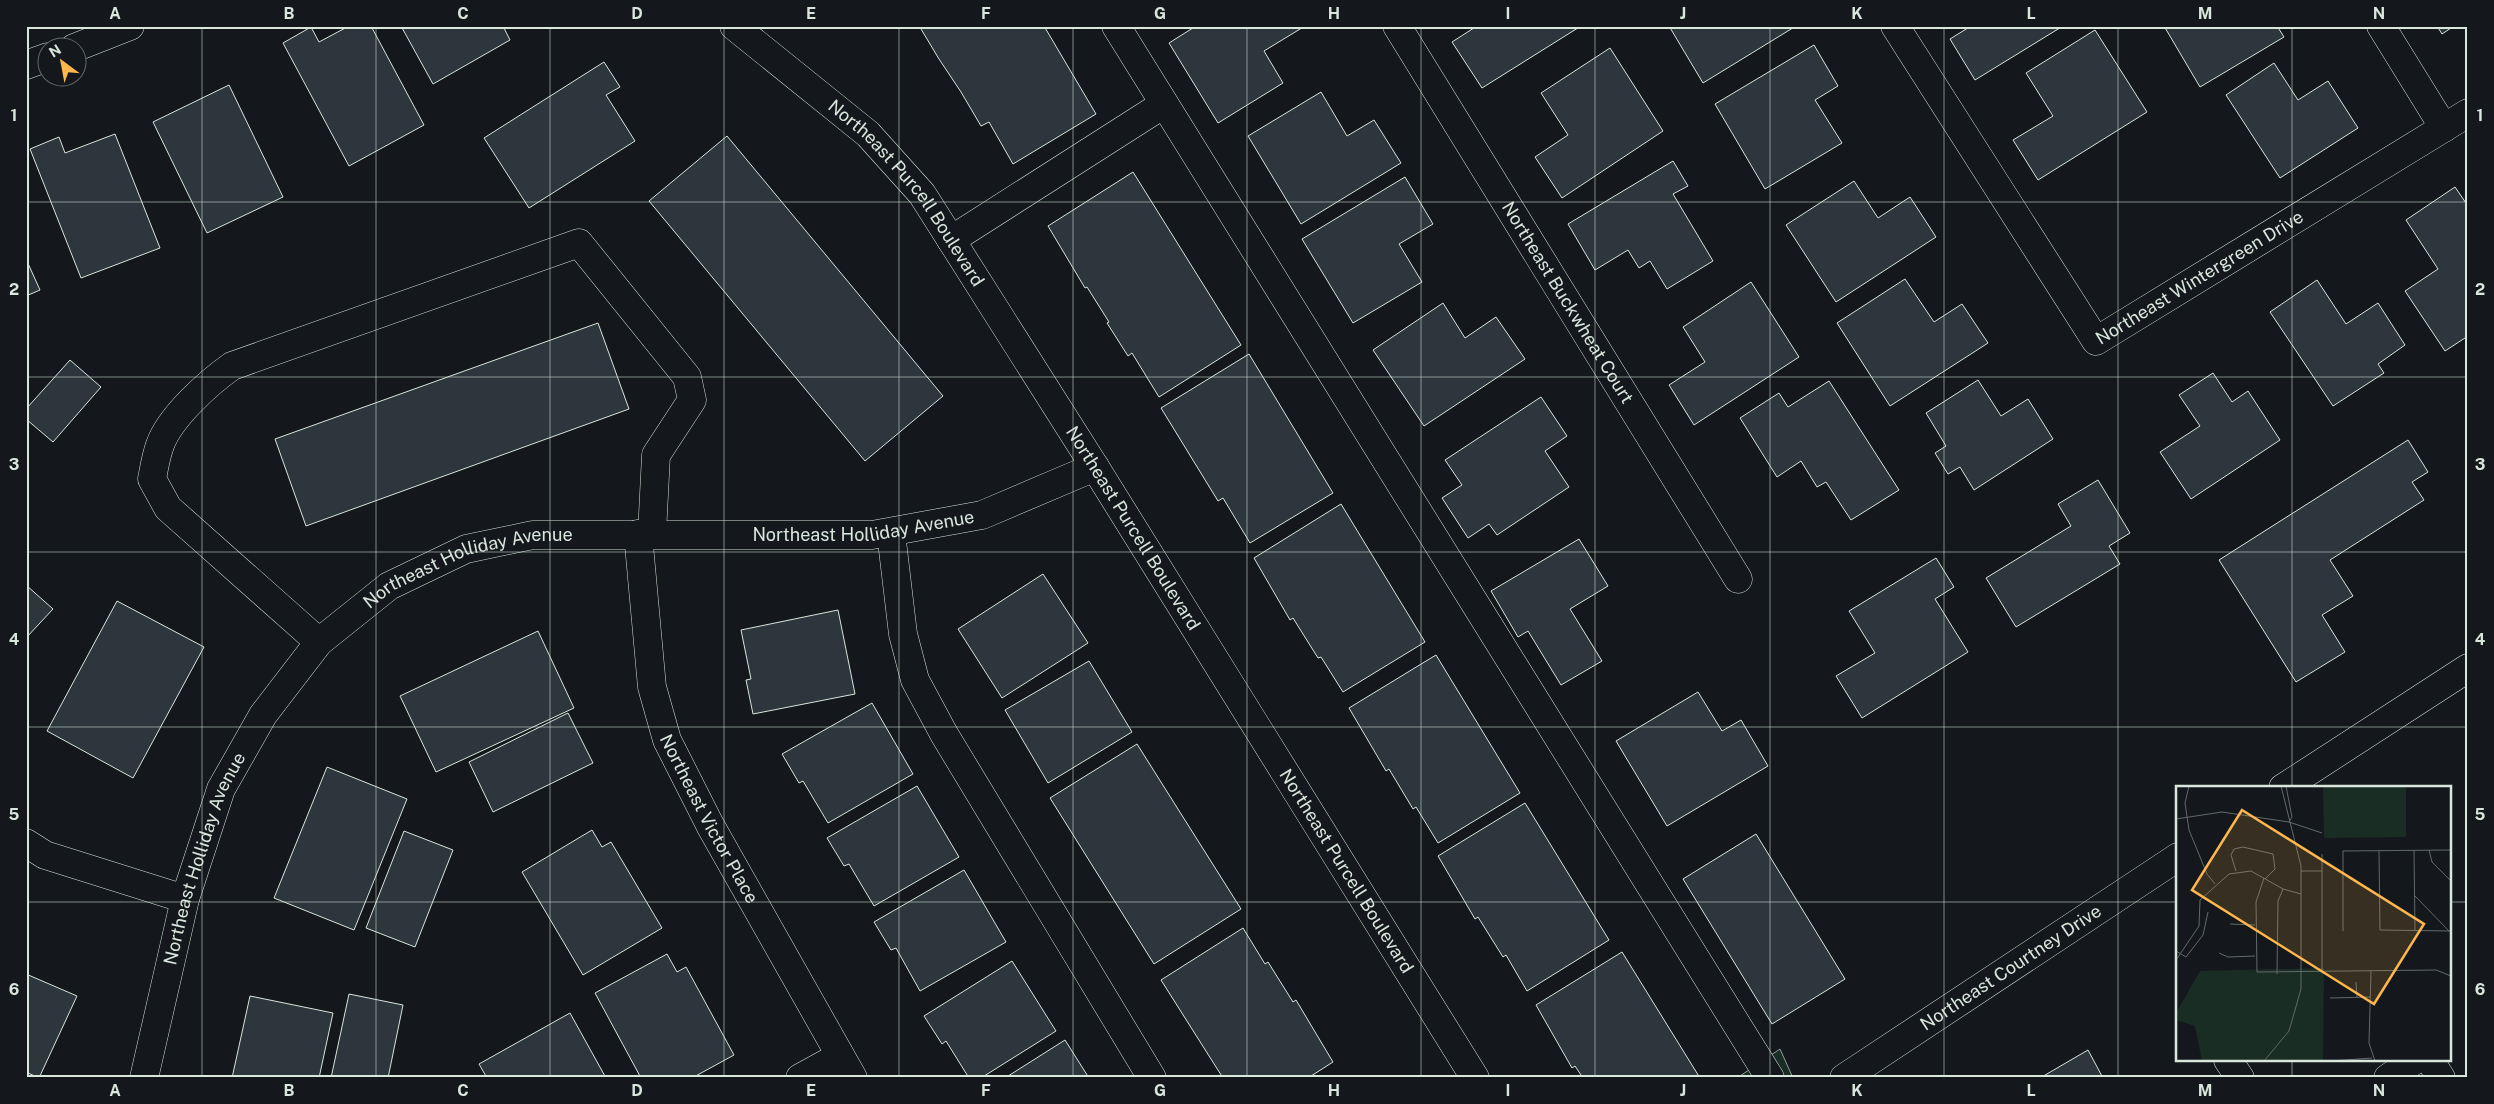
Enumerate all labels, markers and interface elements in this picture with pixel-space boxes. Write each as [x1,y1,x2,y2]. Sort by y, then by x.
text: A [109,4,121,23]
text: B [284,4,295,23]
text: C [457,4,469,23]
text: D [631,4,643,23]
text: E [806,4,816,23]
text: F [981,4,991,23]
text: G [1154,4,1166,23]
text: H [1328,4,1340,23]
text: I [1506,4,1510,23]
text: J [1680,4,1686,23]
text: K [1851,4,1863,23]
text: L [2026,4,2036,23]
text: M [2198,4,2212,23]
text: N [2373,4,2385,23]
north arrow [38,38,88,88]
text: N [46,41,64,61]
street label: Northeast Purcell Boulevard [824,95,989,290]
text: 1 [11,106,17,125]
text: 1 [2477,106,2483,125]
street label: Northeast Buckwheat Court [1498,198,1638,407]
street label: Northeast Wintergreen Drive [2092,206,2307,349]
text: 2 [9,280,19,299]
text: 2 [2475,280,2485,299]
street label: Northeast Purcell Boulevard [1062,422,1205,634]
text: 3 [9,455,19,474]
text: 3 [2475,455,2485,474]
street label: Northeast Holliday Avenue [752,506,976,545]
street label: Northeast Holliday Avenue [359,524,573,612]
text: 4 [9,630,20,649]
text: 4 [2475,630,2486,649]
street label: Northeast Victor Place [656,730,763,907]
street label: Northeast Holliday Avenue [159,749,250,967]
street label: Northeast Purcell Boulevard [1275,765,1418,977]
inset map [2176,786,2452,1062]
text: 5 [9,805,20,824]
text: 5 [2475,805,2486,824]
street label: Northeast Courtney Drive [1916,900,2105,1035]
text: 6 [9,980,19,999]
text: 6 [2475,980,2485,999]
text: A [109,1081,121,1100]
text: B [284,1081,295,1100]
text: C [457,1081,469,1100]
text: D [631,1081,643,1100]
text: E [806,1081,816,1100]
text: F [981,1081,991,1100]
text: G [1154,1081,1166,1100]
text: H [1328,1081,1340,1100]
text: I [1506,1081,1510,1100]
text: J [1680,1081,1686,1100]
text: K [1851,1081,1863,1100]
text: L [2026,1081,2036,1100]
text: M [2198,1081,2212,1100]
text: N [2373,1081,2385,1100]

